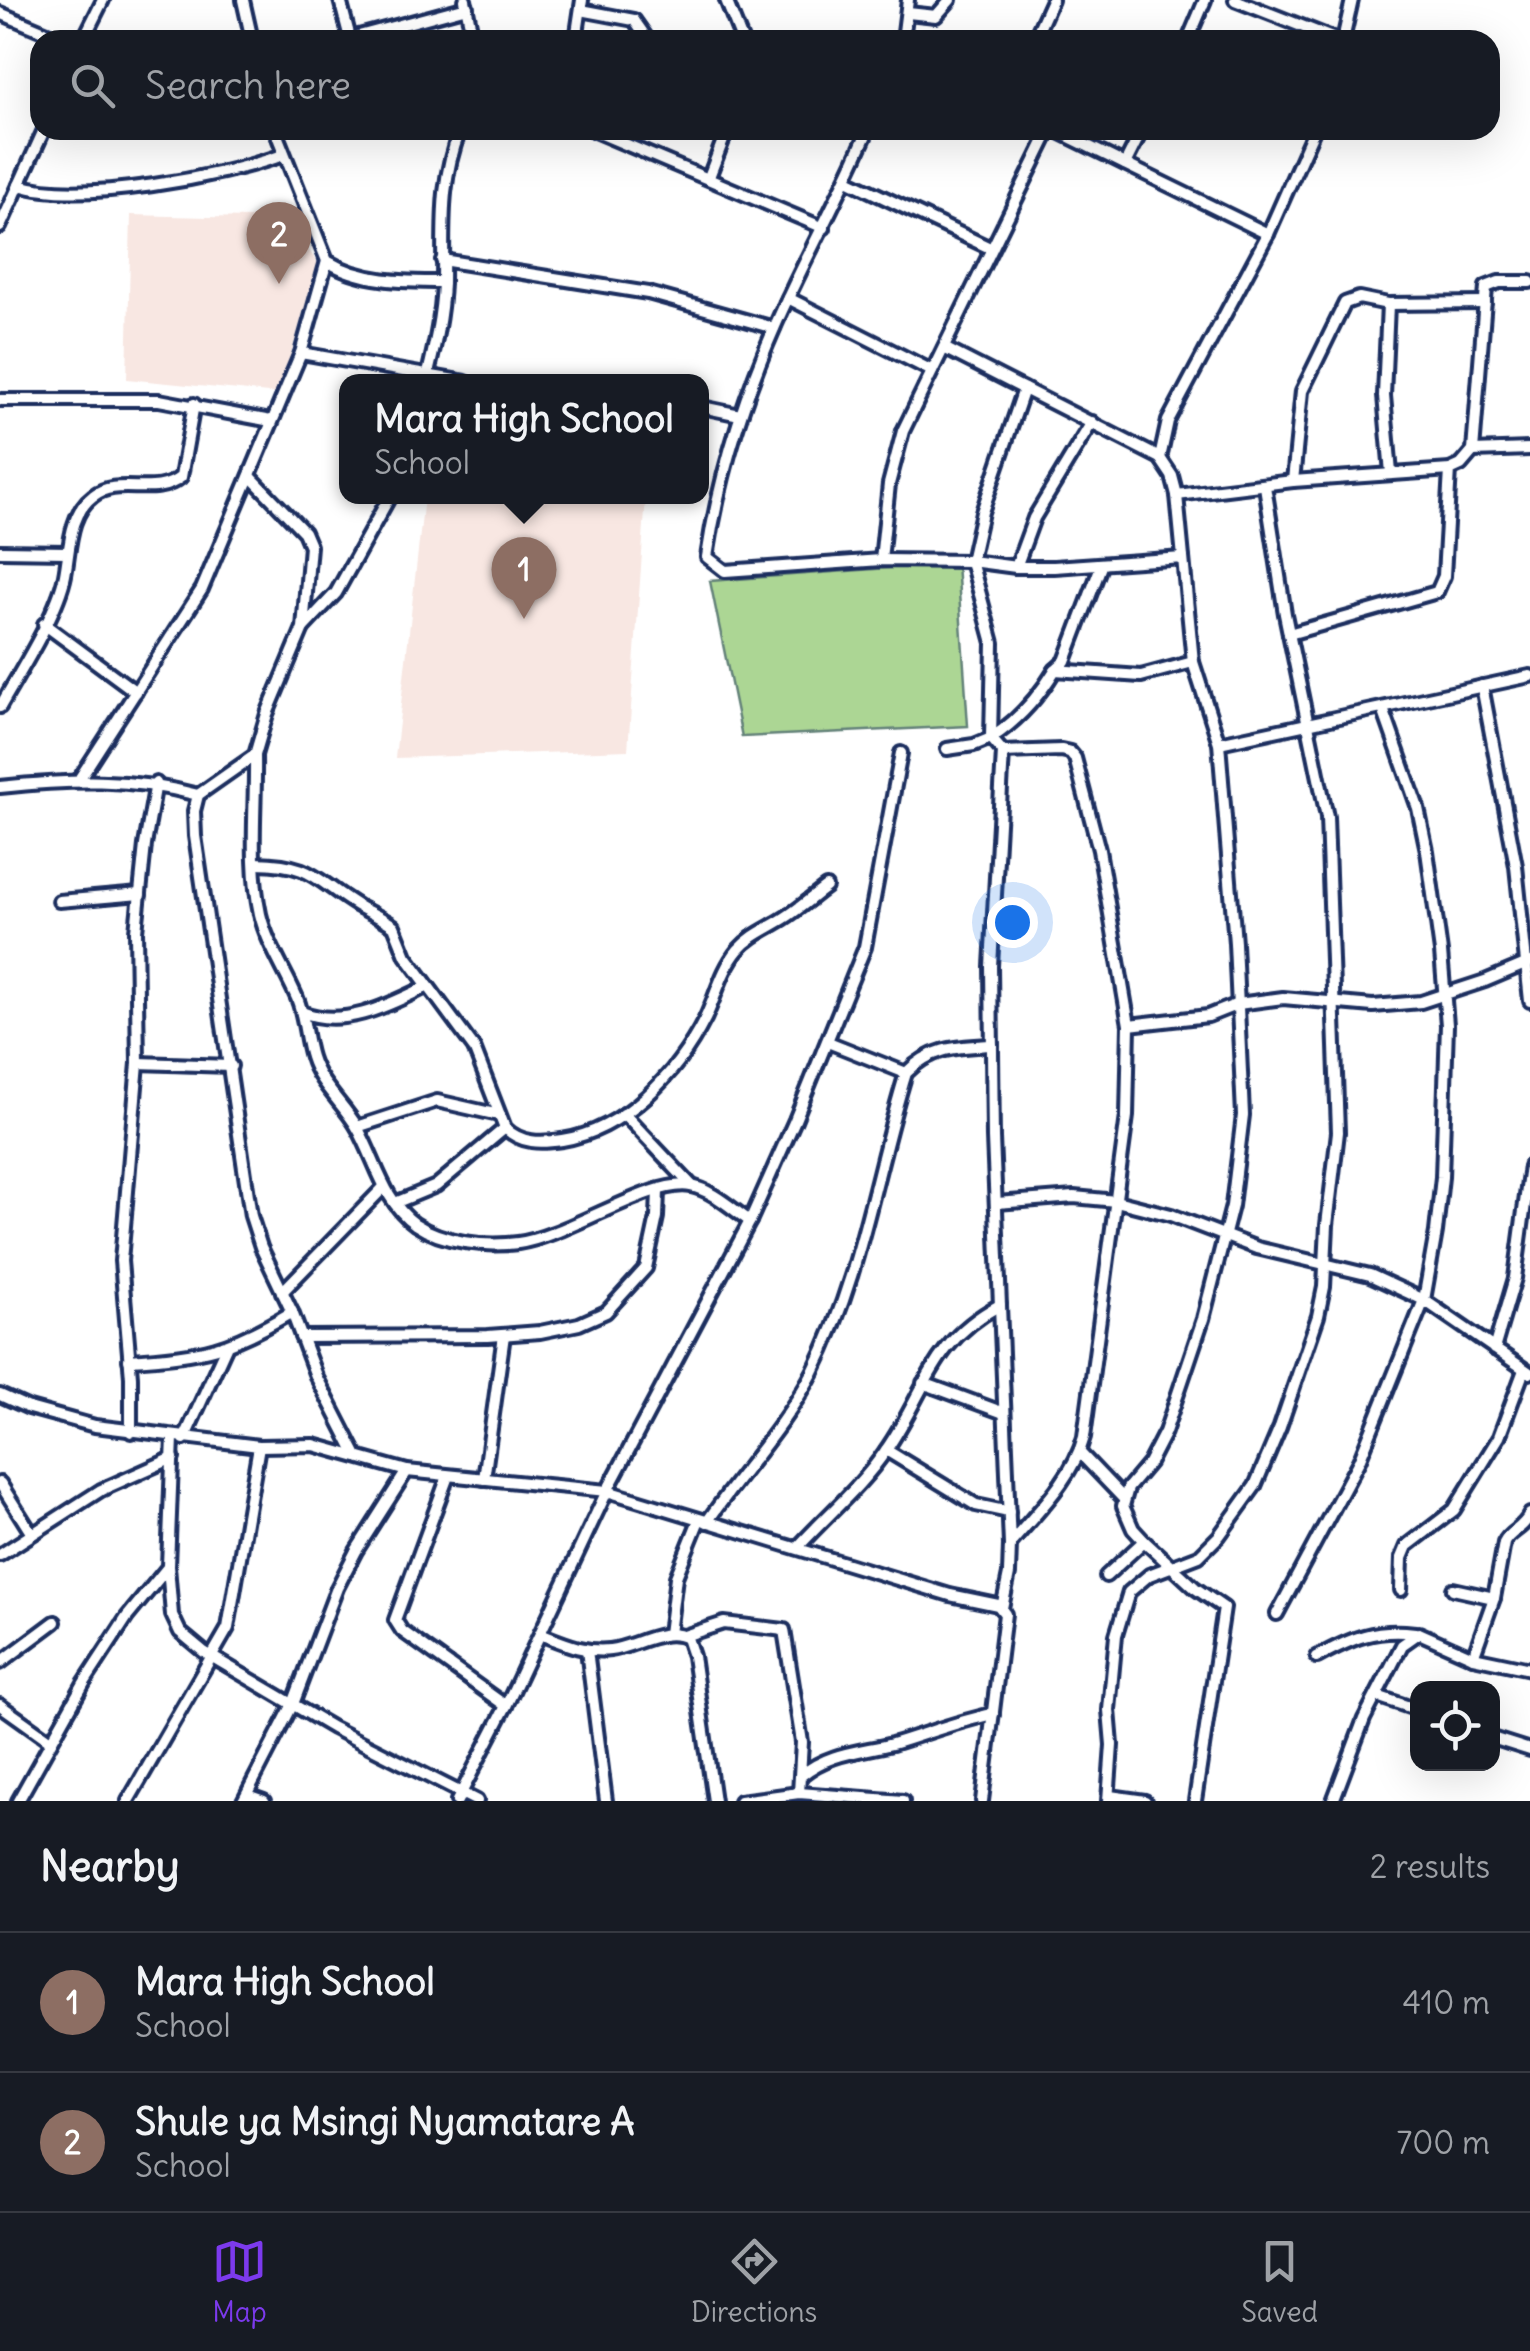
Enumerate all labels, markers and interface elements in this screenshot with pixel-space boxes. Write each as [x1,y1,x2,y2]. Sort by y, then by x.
search box [30,30,1500,140]
icon: search [65,58,120,113]
text: Search here [145,62,351,109]
pin: 2 [246,202,312,284]
popup [339,374,709,504]
text: Mara High School [374,395,674,442]
text: School [374,442,470,483]
pin: 1 [492,536,556,619]
your location [987,897,1038,948]
map controls [1410,1681,1500,1771]
button: locate [1410,1681,1500,1771]
text: Nearby [40,1840,179,1892]
text: 2 results [1370,1846,1490,1887]
text: Mara High School [135,1958,435,2005]
text: 1 [66,1982,79,2023]
text: 410 m [1402,1982,1490,2023]
text: School [135,2005,231,2046]
text: Shule ya Msingi Nyamatare A [135,2098,635,2145]
text: 2 [64,2122,81,2163]
text: 700 m [1397,2122,1490,2163]
text: School [135,2145,231,2186]
tab: Map [212,2234,267,2330]
tab: Directions [691,2234,817,2330]
tab: Saved [1241,2234,1318,2330]

